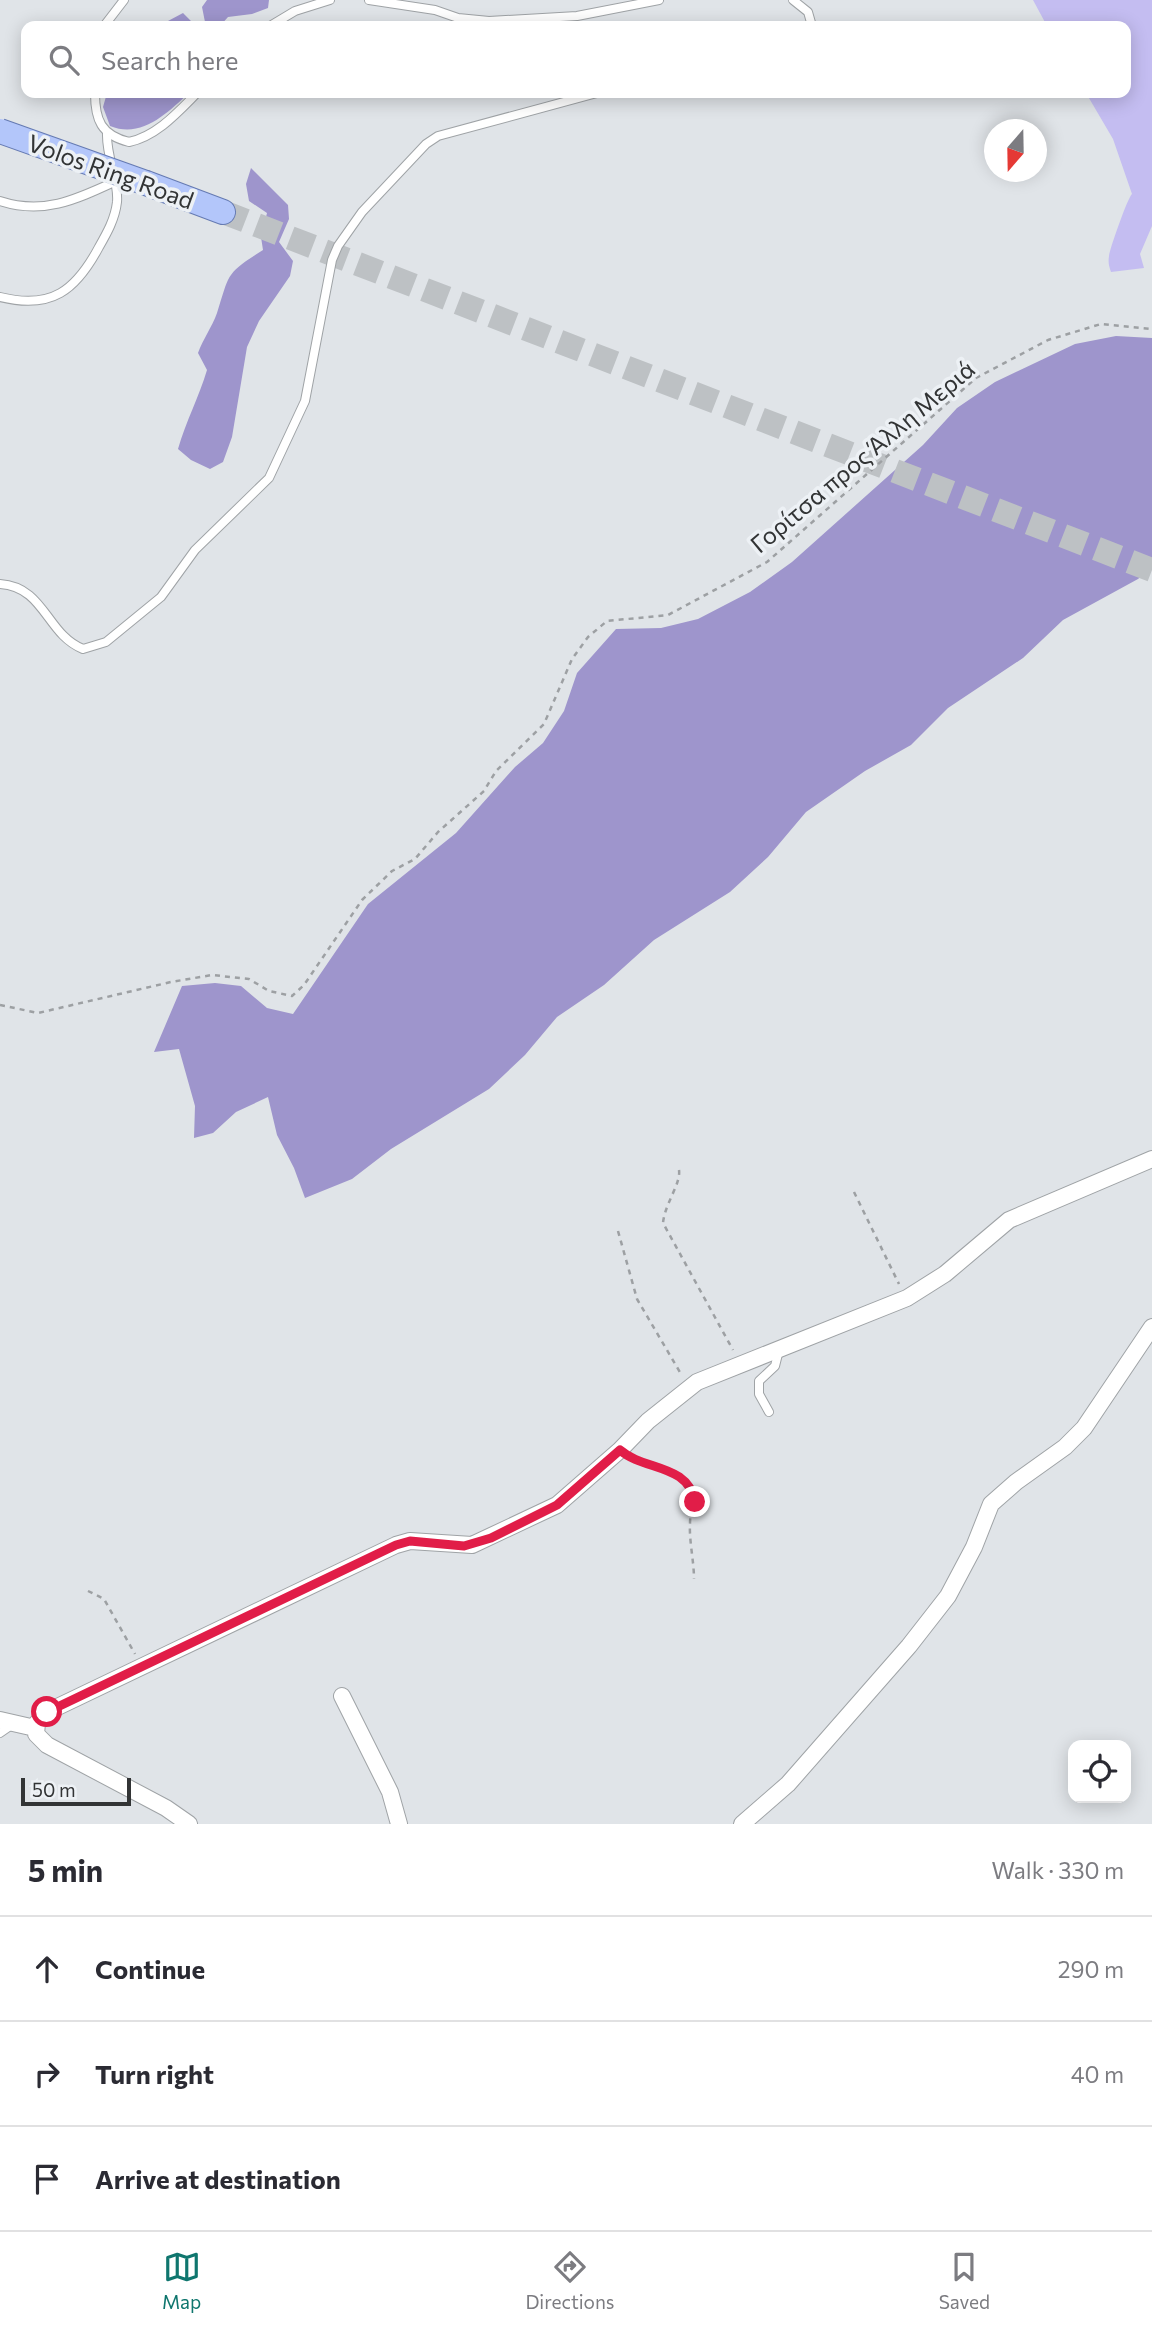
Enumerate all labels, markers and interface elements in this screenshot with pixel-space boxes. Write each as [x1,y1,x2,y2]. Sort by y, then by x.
search box [21,21,1131,98]
icon: search [45,41,83,79]
text: Search here [101,44,239,75]
north arrow [984,119,1047,182]
street label: Volos Ring Road [24,128,198,214]
street label: Γορίτσα προς Άλλη Μεριά [744,354,980,558]
route end [679,1486,710,1517]
route start [31,1696,62,1727]
map controls [1068,1740,1131,1803]
button: locate [1068,1740,1131,1803]
scale bar [21,1775,131,1807]
text: 50 m [32,1778,76,1801]
text: 5 min [28,1851,103,1888]
text: Walk · 330 m [992,1856,1124,1884]
icon: ahead [28,1950,66,1988]
text: Continue [95,1953,205,1984]
text: 290 m [1058,1955,1124,1983]
icon: right [28,2055,66,2093]
text: Turn right [95,2058,214,2089]
text: 40 m [1071,2060,1124,2088]
icon: arrive [28,2160,66,2198]
text: Arrive at destination [95,2163,341,2194]
tab: Map [162,2248,201,2313]
tab: Directions [525,2248,615,2313]
tab: Saved [939,2248,990,2313]

